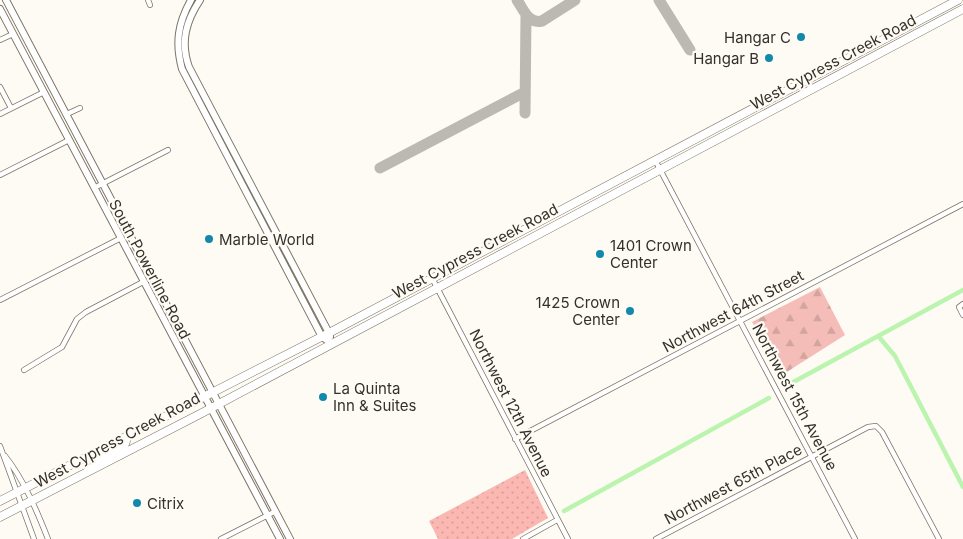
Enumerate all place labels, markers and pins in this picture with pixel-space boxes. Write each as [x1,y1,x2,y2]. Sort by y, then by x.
place label: Hangar C [724,28,791,47]
marker: Hangar C [795,31,807,43]
place label: Hangar B [693,49,759,68]
marker: Hangar B [763,52,775,64]
place label: Marble World [219,230,314,249]
marker: Marble World [203,233,215,245]
place label: 1401 Crown Center [610,236,692,272]
marker: 1401 Crown Center [594,248,606,260]
place label: 1425 Crown Center [536,293,620,329]
marker: 1425 Crown Center [624,305,636,317]
place label: La Quinta Inn & Suites [333,379,416,415]
marker: La Quinta Inn & Suites [317,391,329,403]
place label: Citrix [147,494,184,513]
marker: Citrix [131,497,143,509]

